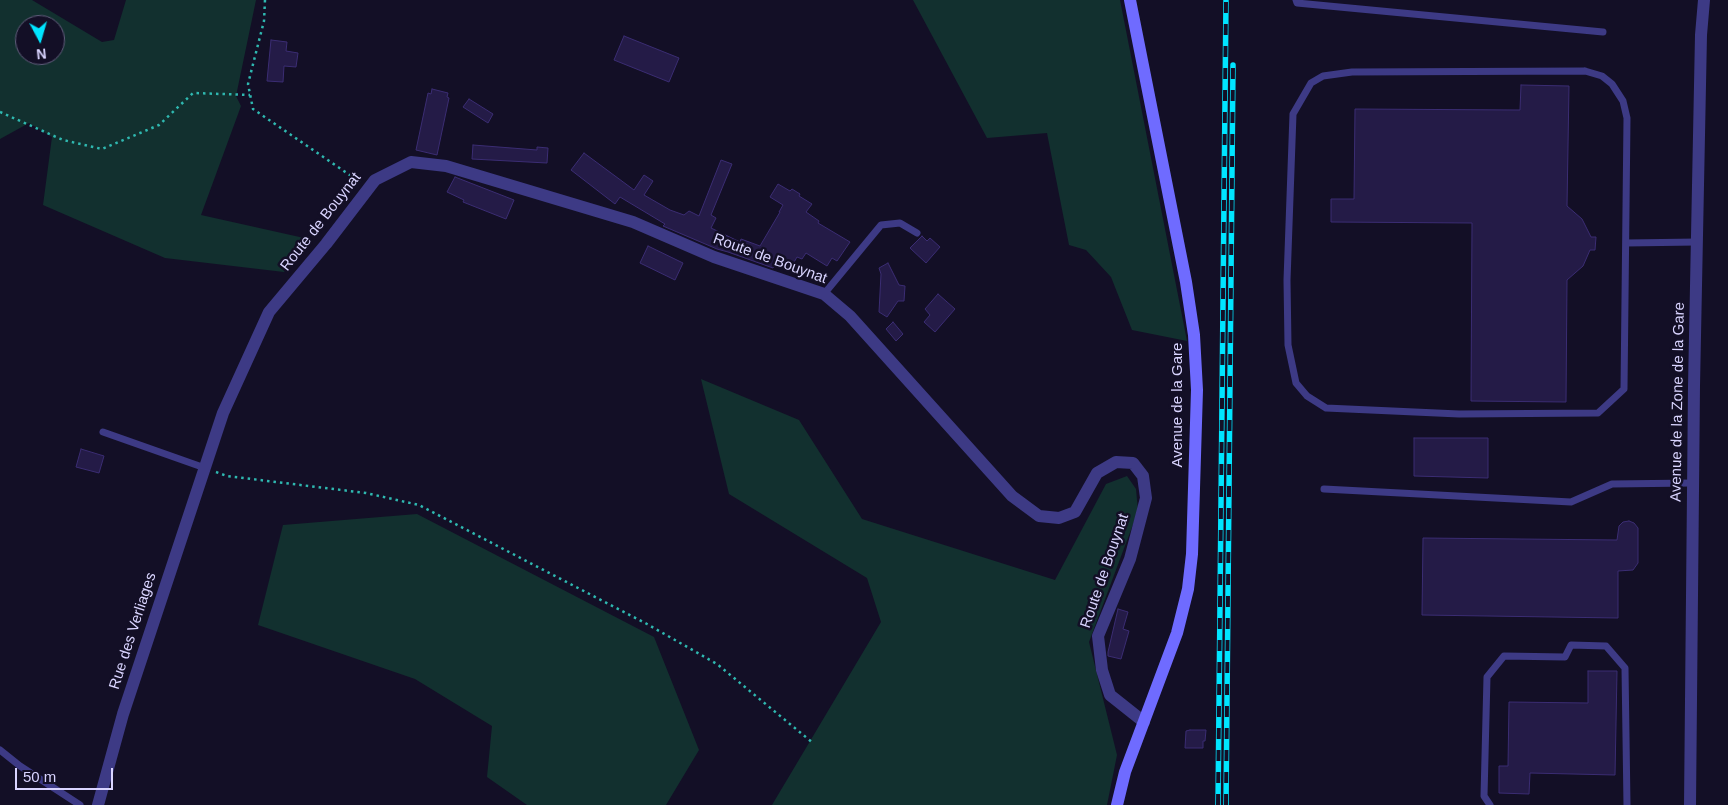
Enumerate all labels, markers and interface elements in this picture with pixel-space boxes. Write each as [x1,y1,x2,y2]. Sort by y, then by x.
north arrow [15,15,65,65]
text: N [36,45,47,62]
street label: Route de Bouynat [277,169,365,275]
street label: Route de Bouynat [710,230,830,288]
street label: Avenue de la Zone de la Gare [1667,302,1689,502]
street label: Avenue de la Gare [1169,343,1187,467]
street label: Route de Bouynat [1077,511,1133,631]
street label: Rue des Verliages [106,570,160,692]
scale bar [18,758,115,790]
text: 50 m [23,768,56,785]

